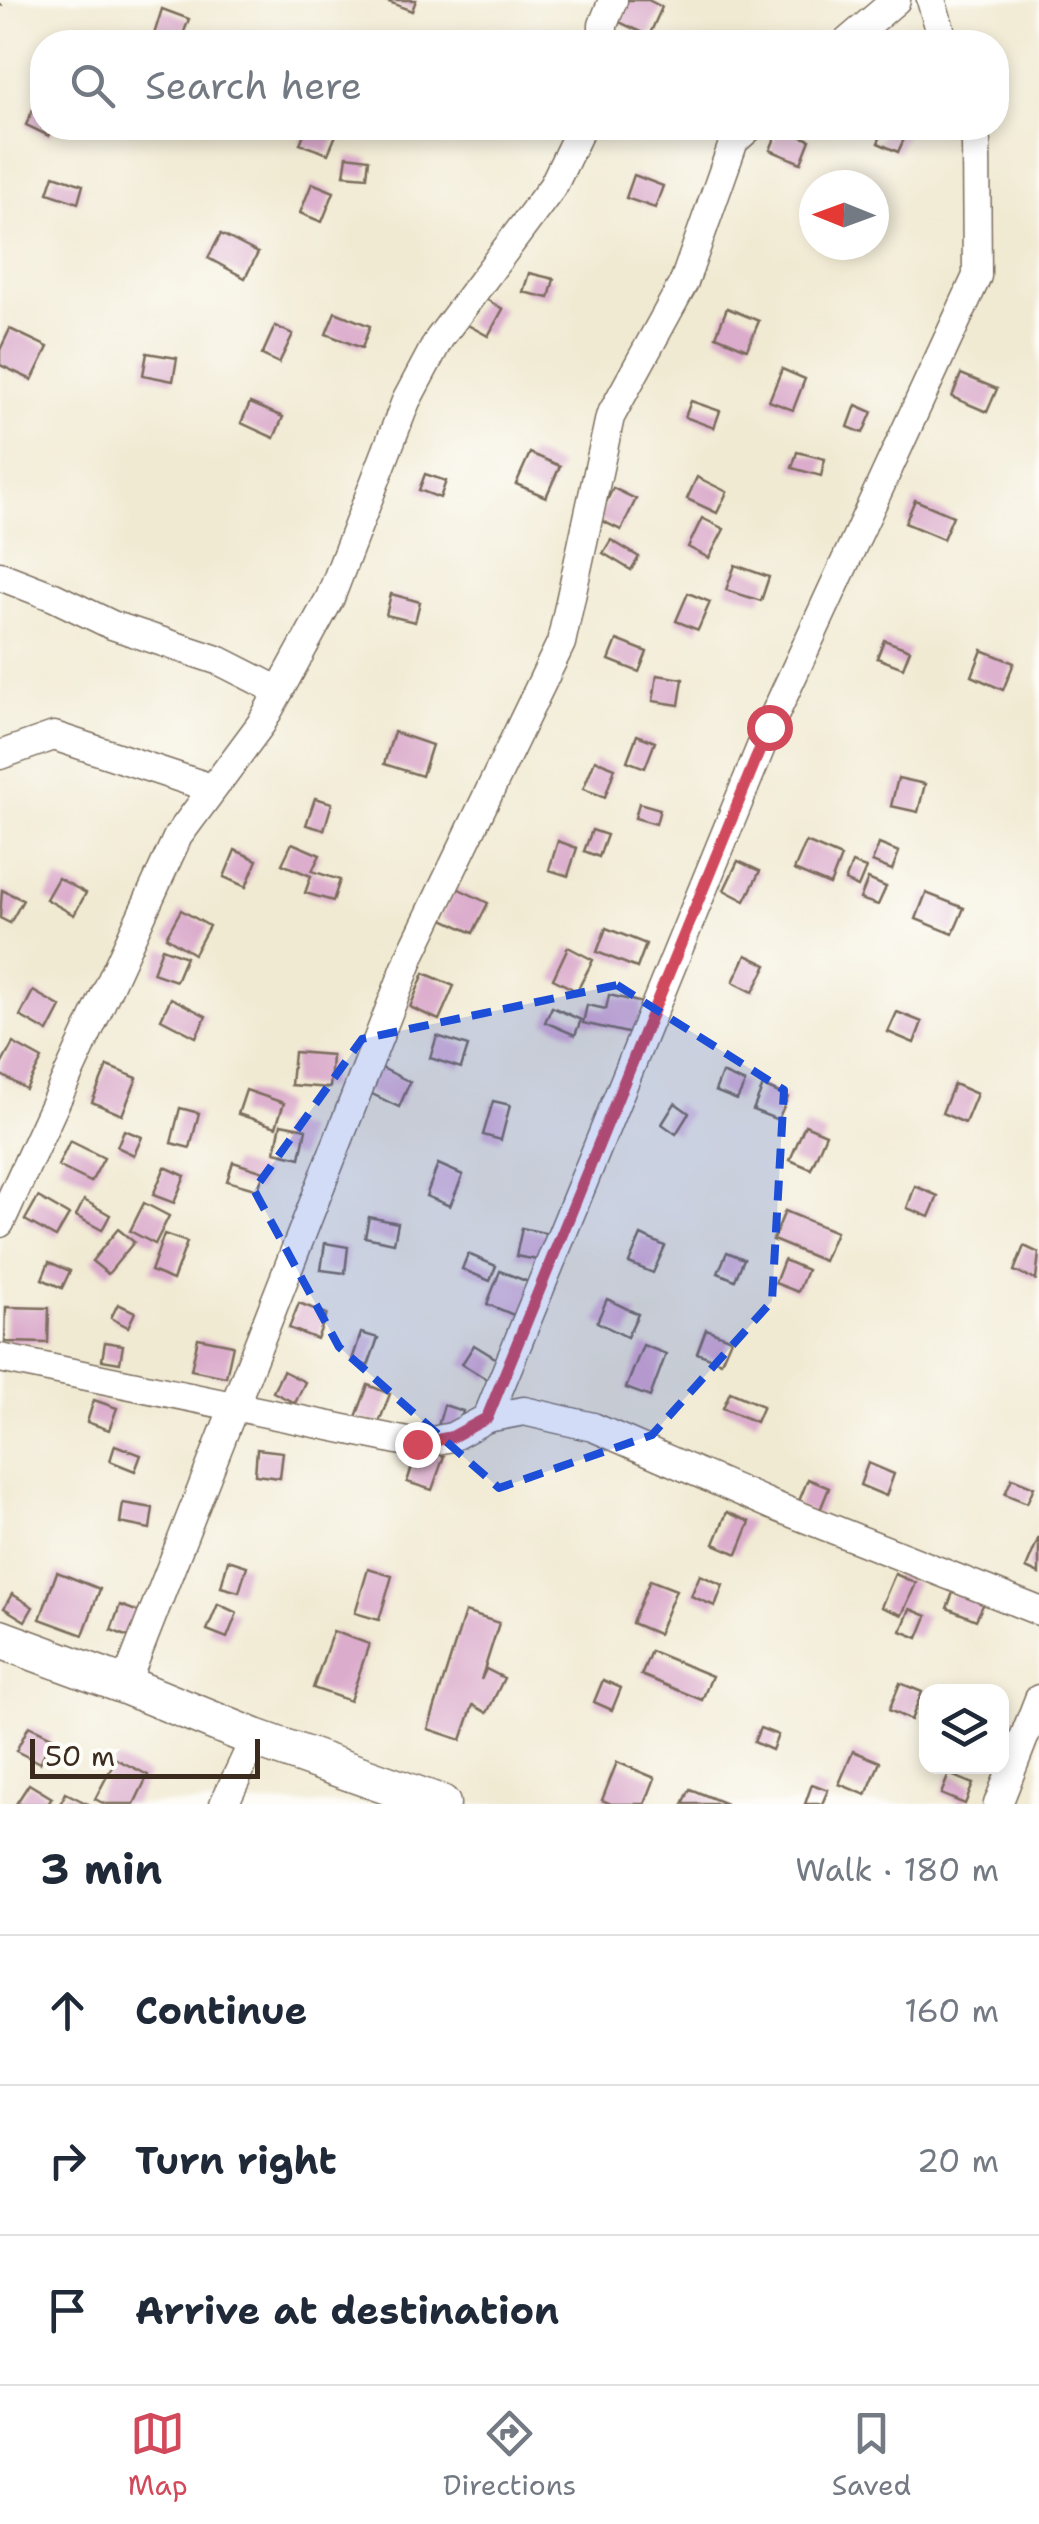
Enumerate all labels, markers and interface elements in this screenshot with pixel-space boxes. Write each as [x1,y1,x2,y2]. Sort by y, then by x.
search box [30,30,1009,140]
icon: search [65,58,120,113]
text: Search here [145,60,362,111]
north arrow [799,170,889,260]
route start [747,705,793,751]
route end [395,1422,441,1468]
map controls [919,1684,1009,1774]
button: layers [919,1684,1009,1774]
scale bar [30,1734,260,1778]
text: 50 m [45,1737,115,1775]
text: 3 min [40,1841,162,1897]
text: Walk · 180 m [795,1848,999,1891]
icon: ahead [40,1983,95,2038]
text: Continue [135,1985,307,2036]
text: 160 m [904,1989,999,2032]
icon: right [40,2133,95,2188]
text: Turn right [135,2135,337,2186]
text: 20 m [917,2139,999,2182]
icon: arrive [40,2283,95,2338]
text: Arrive at destination [135,2285,559,2336]
tab: Map [128,2406,188,2504]
tab: Directions [443,2406,576,2504]
tab: Saved [832,2406,911,2504]

